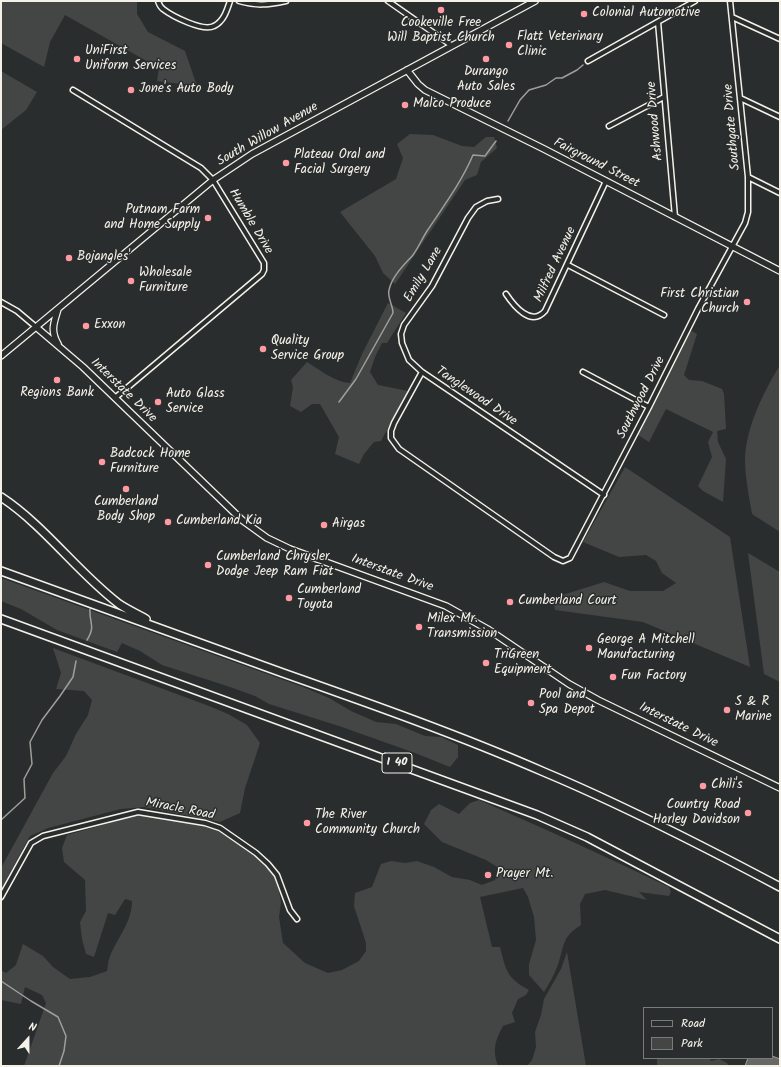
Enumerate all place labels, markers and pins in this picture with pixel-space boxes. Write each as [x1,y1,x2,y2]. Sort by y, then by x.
marker: Cookeville Free Will Baptist Church [436,5,446,15]
place label: Colonial Automotive [592,6,700,22]
marker: Colonial Automotive [579,9,589,19]
place label: Cookeville Free Will Baptist Church [387,16,495,47]
place label: Flatt Veterinary Clinic [517,30,603,61]
marker: Flatt Veterinary Clinic [504,40,514,50]
place label: UniFirst Uniform Services [85,44,176,75]
marker: UniFirst Uniform Services [72,54,82,64]
marker: Durango Auto Sales [481,54,491,64]
place label: Durango Auto Sales [457,65,515,96]
place label: Jone's Auto Body [139,82,233,98]
marker: Jone's Auto Body [126,85,136,95]
place label: Malco Produce [413,97,491,113]
marker: Malco Produce [400,100,410,110]
place label: Plateau Oral and Facial Surgery [294,148,385,179]
marker: Plateau Oral and Facial Surgery [281,158,291,168]
place label: Putnam Farm and Home Supply [104,203,200,234]
marker: Putnam Farm and Home Supply [203,213,213,223]
place label: Bojangles' [77,250,130,266]
marker: Bojangles' [64,253,74,263]
place label: Wholesale Furniture [139,266,192,297]
marker: Wholesale Furniture [126,276,136,286]
place label: First Christian Church [660,287,739,318]
marker: First Christian Church [742,297,752,307]
place label: Exxon [94,318,126,334]
marker: Exxon [81,321,91,331]
place label: Quality Service Group [271,334,344,365]
marker: Quality Service Group [258,344,268,354]
marker: Regions Bank [52,375,62,385]
place label: Regions Bank [20,386,94,402]
place label: Auto Glass Service [166,387,225,418]
marker: Auto Glass Service [153,397,163,407]
place label: Badcock Home Furniture [110,447,190,478]
marker: Badcock Home Furniture [97,457,107,467]
marker: Cumberland Body Shop [121,484,131,494]
place label: Cumberland Body Shop [94,495,158,526]
place label: Cumberland Kia [176,514,262,530]
marker: Cumberland Kia [163,517,173,527]
place label: Airgas [332,517,365,533]
marker: Airgas [319,520,329,530]
place label: Cumberland Chrysler Dodge Jeep Ram Fiat [216,550,333,581]
marker: Cumberland Chrysler Dodge Jeep Ram Fiat [203,560,213,570]
place label: Cumberland Toyota [297,583,361,614]
marker: Cumberland Toyota [284,593,294,603]
place label: Cumberland Court [518,594,617,610]
marker: Cumberland Court [505,597,515,607]
place label: Milex Mr. Transmission [427,612,497,643]
marker: Milex Mr. Transmission [414,622,424,632]
place label: George A Mitchell Manufacturing [597,633,695,664]
marker: George A Mitchell Manufacturing [584,643,594,653]
place label: TriGreen Equipment [494,648,551,679]
marker: TriGreen Equipment [481,658,491,668]
place label: Fun Factory [621,669,686,685]
marker: Fun Factory [608,672,618,682]
place label: Pool and Spa Depot [539,688,595,719]
place label: S & R Marine [735,695,772,726]
marker: Pool and Spa Depot [526,698,536,708]
marker: S & R Marine [722,705,732,715]
place label: Chili's [711,778,743,794]
marker: Chili's [698,781,708,791]
place label: Country Road Harley Davidson [653,798,740,829]
place label: The River Community Church [315,808,420,839]
marker: Country Road Harley Davidson [743,808,753,818]
marker: The River Community Church [302,818,312,828]
place label: Prayer Mt. [496,867,553,883]
marker: Prayer Mt. [483,870,493,880]

